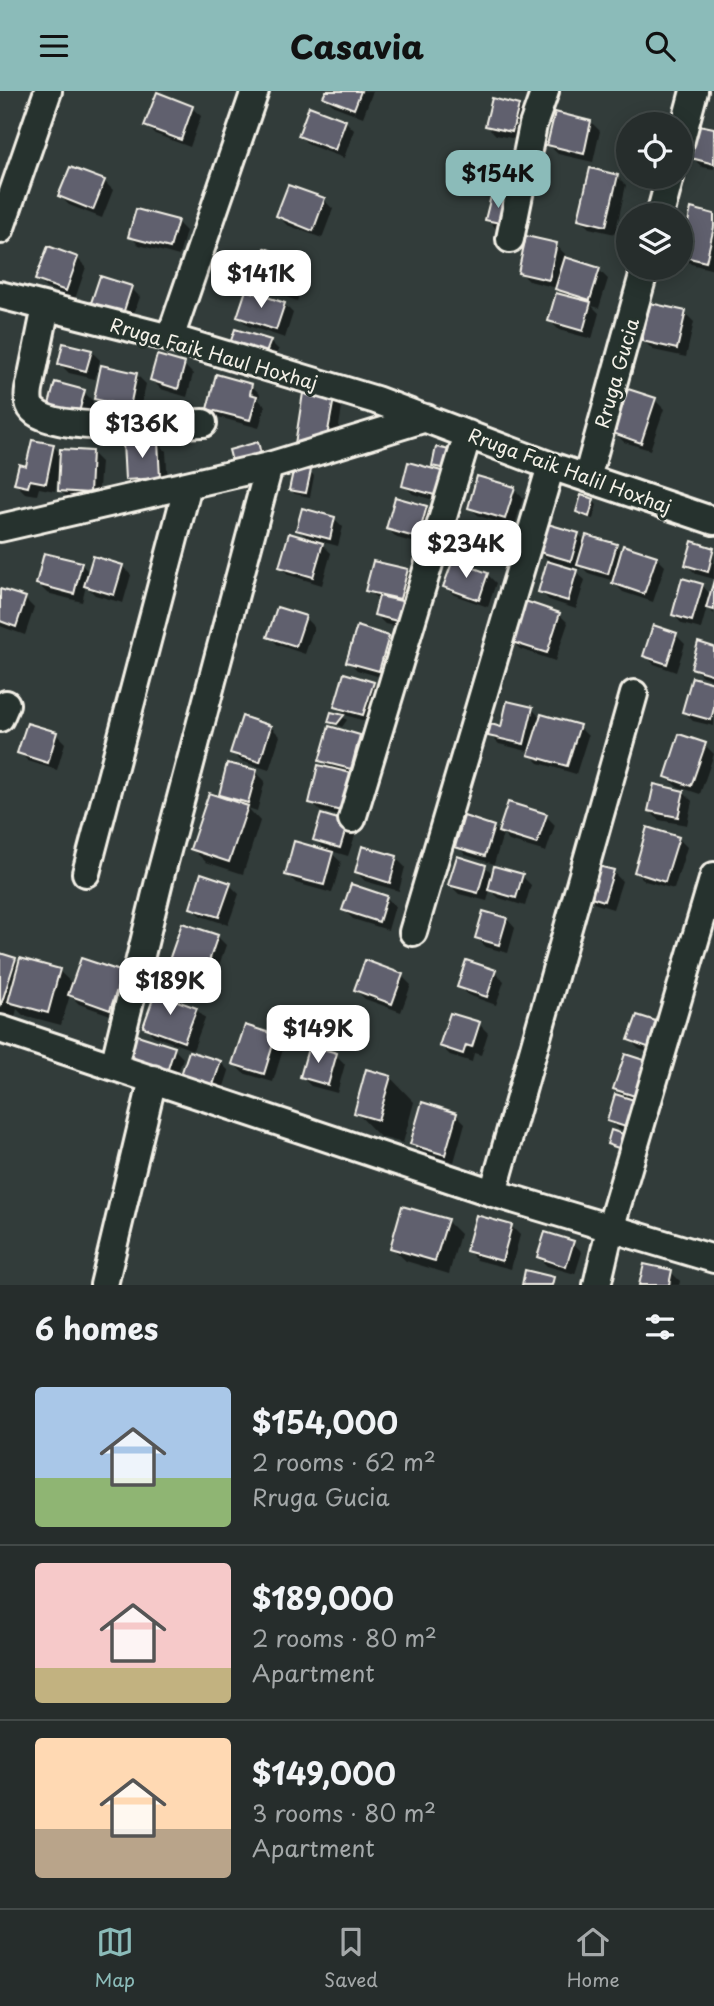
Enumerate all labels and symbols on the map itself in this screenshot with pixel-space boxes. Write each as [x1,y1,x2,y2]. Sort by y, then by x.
pin: $154K [449,151,547,210]
pin: $141K [212,251,310,310]
street label: Rruga Faik Haul Hoxhaj [107,310,321,396]
street label: Rruga Gucia [587,314,645,431]
pin: $136K [93,401,191,460]
street label: Rruga Faik Halil Hoxhaj [464,420,676,520]
pin: $234K [417,521,515,580]
pin: $189K [121,957,219,1017]
pin: $149K [269,1005,367,1065]

